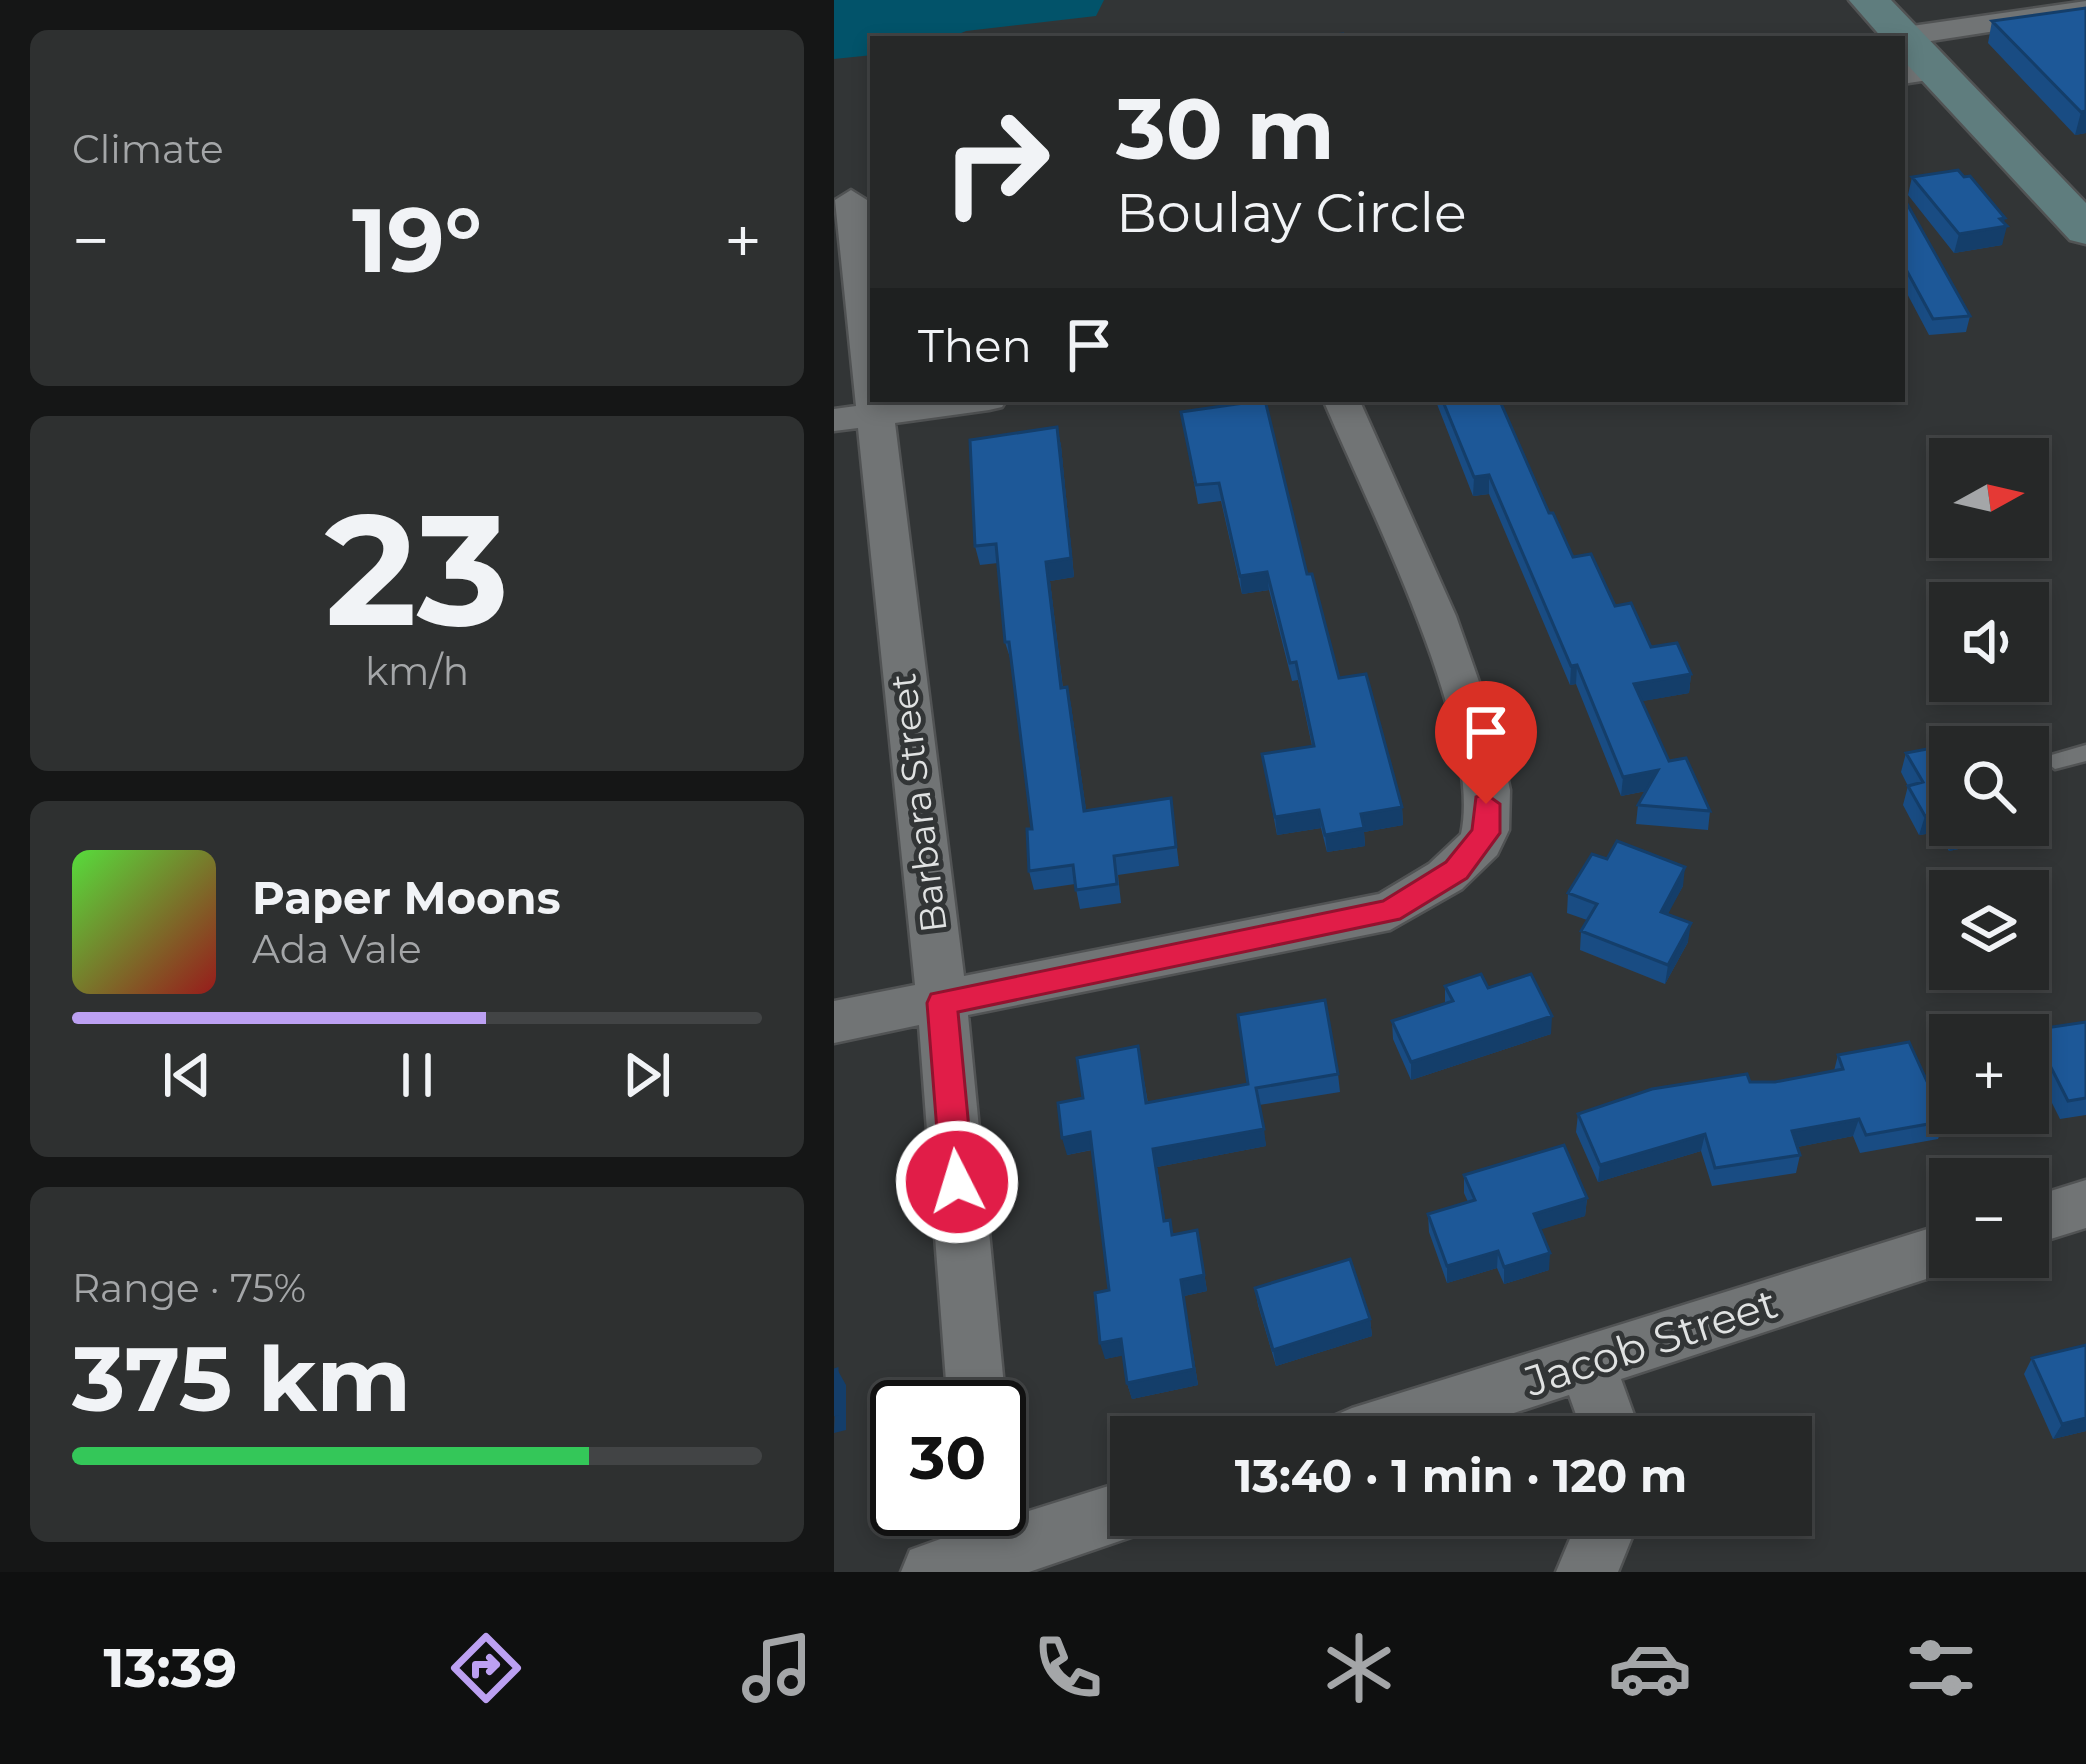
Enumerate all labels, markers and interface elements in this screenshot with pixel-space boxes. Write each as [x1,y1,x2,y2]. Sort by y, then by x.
text: 30 m [1116,78,1335,180]
icon: right [918,84,1074,240]
text: Climate [72,125,224,173]
text: Boulay Circle [1116,180,1467,246]
text: 19° [352,185,482,295]
text: − [72,200,110,281]
text: + [724,200,762,281]
icon: arrive [1056,312,1122,378]
text: Then [918,318,1032,373]
north arrow [1929,438,2049,558]
map controls [1929,438,2049,1278]
text: 23 [325,474,509,664]
button: sound [1929,582,2049,702]
text: km/h [365,647,469,695]
street label: Barbara Street [880,671,956,935]
pin [1435,681,1537,804]
icon: arrive [1453,699,1519,765]
button: search [1929,726,2049,846]
text: Paper Moons [252,870,561,925]
button: layers [1929,870,2049,990]
text: Ada Vale [252,925,422,973]
button: + [1929,1014,2049,1134]
icon: previous [154,1042,220,1108]
icon: pause [384,1042,450,1108]
icon: next [614,1042,680,1108]
position arrow [894,1119,1020,1245]
button: − [1929,1158,2049,1278]
text: Range · 75% [72,1264,306,1312]
street label: Jacob Street [1517,1277,1784,1408]
text: 375 km [72,1324,411,1434]
speed limit sign: 30 [870,1380,1026,1536]
text: 13:40 · 1 min · 120 m [1235,1448,1687,1503]
icon: directions [444,1626,528,1710]
icon: music [735,1626,819,1710]
icon: phone [1026,1626,1110,1710]
icon: climate [1317,1626,1401,1710]
icon: car [1608,1626,1692,1710]
icon: filters [1899,1626,1983,1710]
text: 13:39 [103,1635,237,1701]

